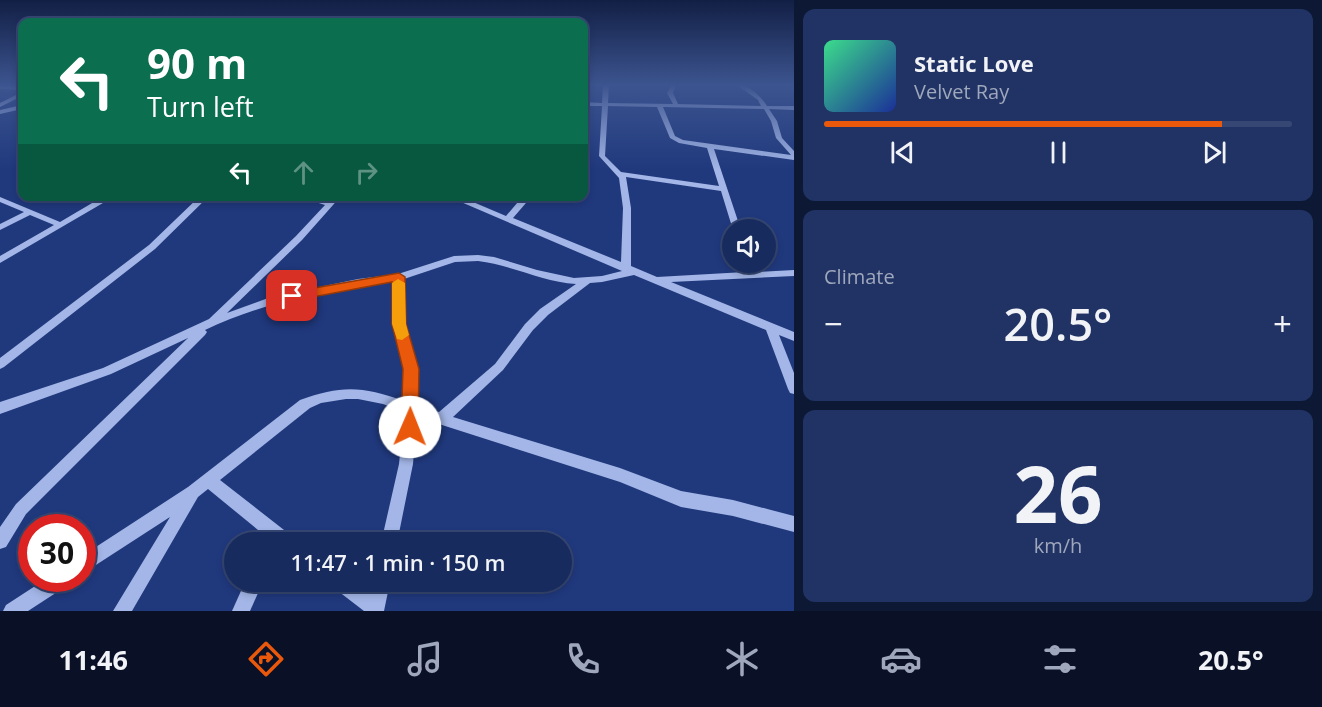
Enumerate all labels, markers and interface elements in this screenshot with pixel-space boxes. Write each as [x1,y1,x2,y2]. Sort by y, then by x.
text: 90 m [147,34,247,91]
icon: left [48,42,126,120]
text: Static Love [914,48,1034,78]
text: Velvet Ray [914,78,1009,105]
text: Turn left [147,88,254,125]
icon: previous [886,136,919,169]
icon: pause [1042,136,1075,169]
icon: next [1198,136,1231,169]
icon: left [224,156,257,189]
icon: ahead [287,156,320,189]
icon: right [350,156,383,189]
map controls [722,219,776,273]
button: sound [722,219,776,273]
text: Climate [824,263,895,290]
pin [266,270,317,321]
icon: arrive [275,279,308,312]
text: 20.5° [1004,293,1112,354]
text: − [824,301,843,346]
text: + [1273,301,1292,346]
position arrow [378,395,442,459]
text: 26 [1013,440,1103,546]
speed limit sign: 30 [18,514,96,592]
text: km/h [1034,532,1082,559]
text: 11:47 · 1 min · 150 m [290,547,506,577]
icon: directions [245,638,287,680]
icon: music [404,638,446,680]
icon: phone [562,638,604,680]
icon: climate [721,638,763,680]
icon: car [880,638,922,680]
icon: filters [1039,638,1081,680]
text: 11:46 [58,641,128,678]
text: 20.5° [1198,641,1263,678]

